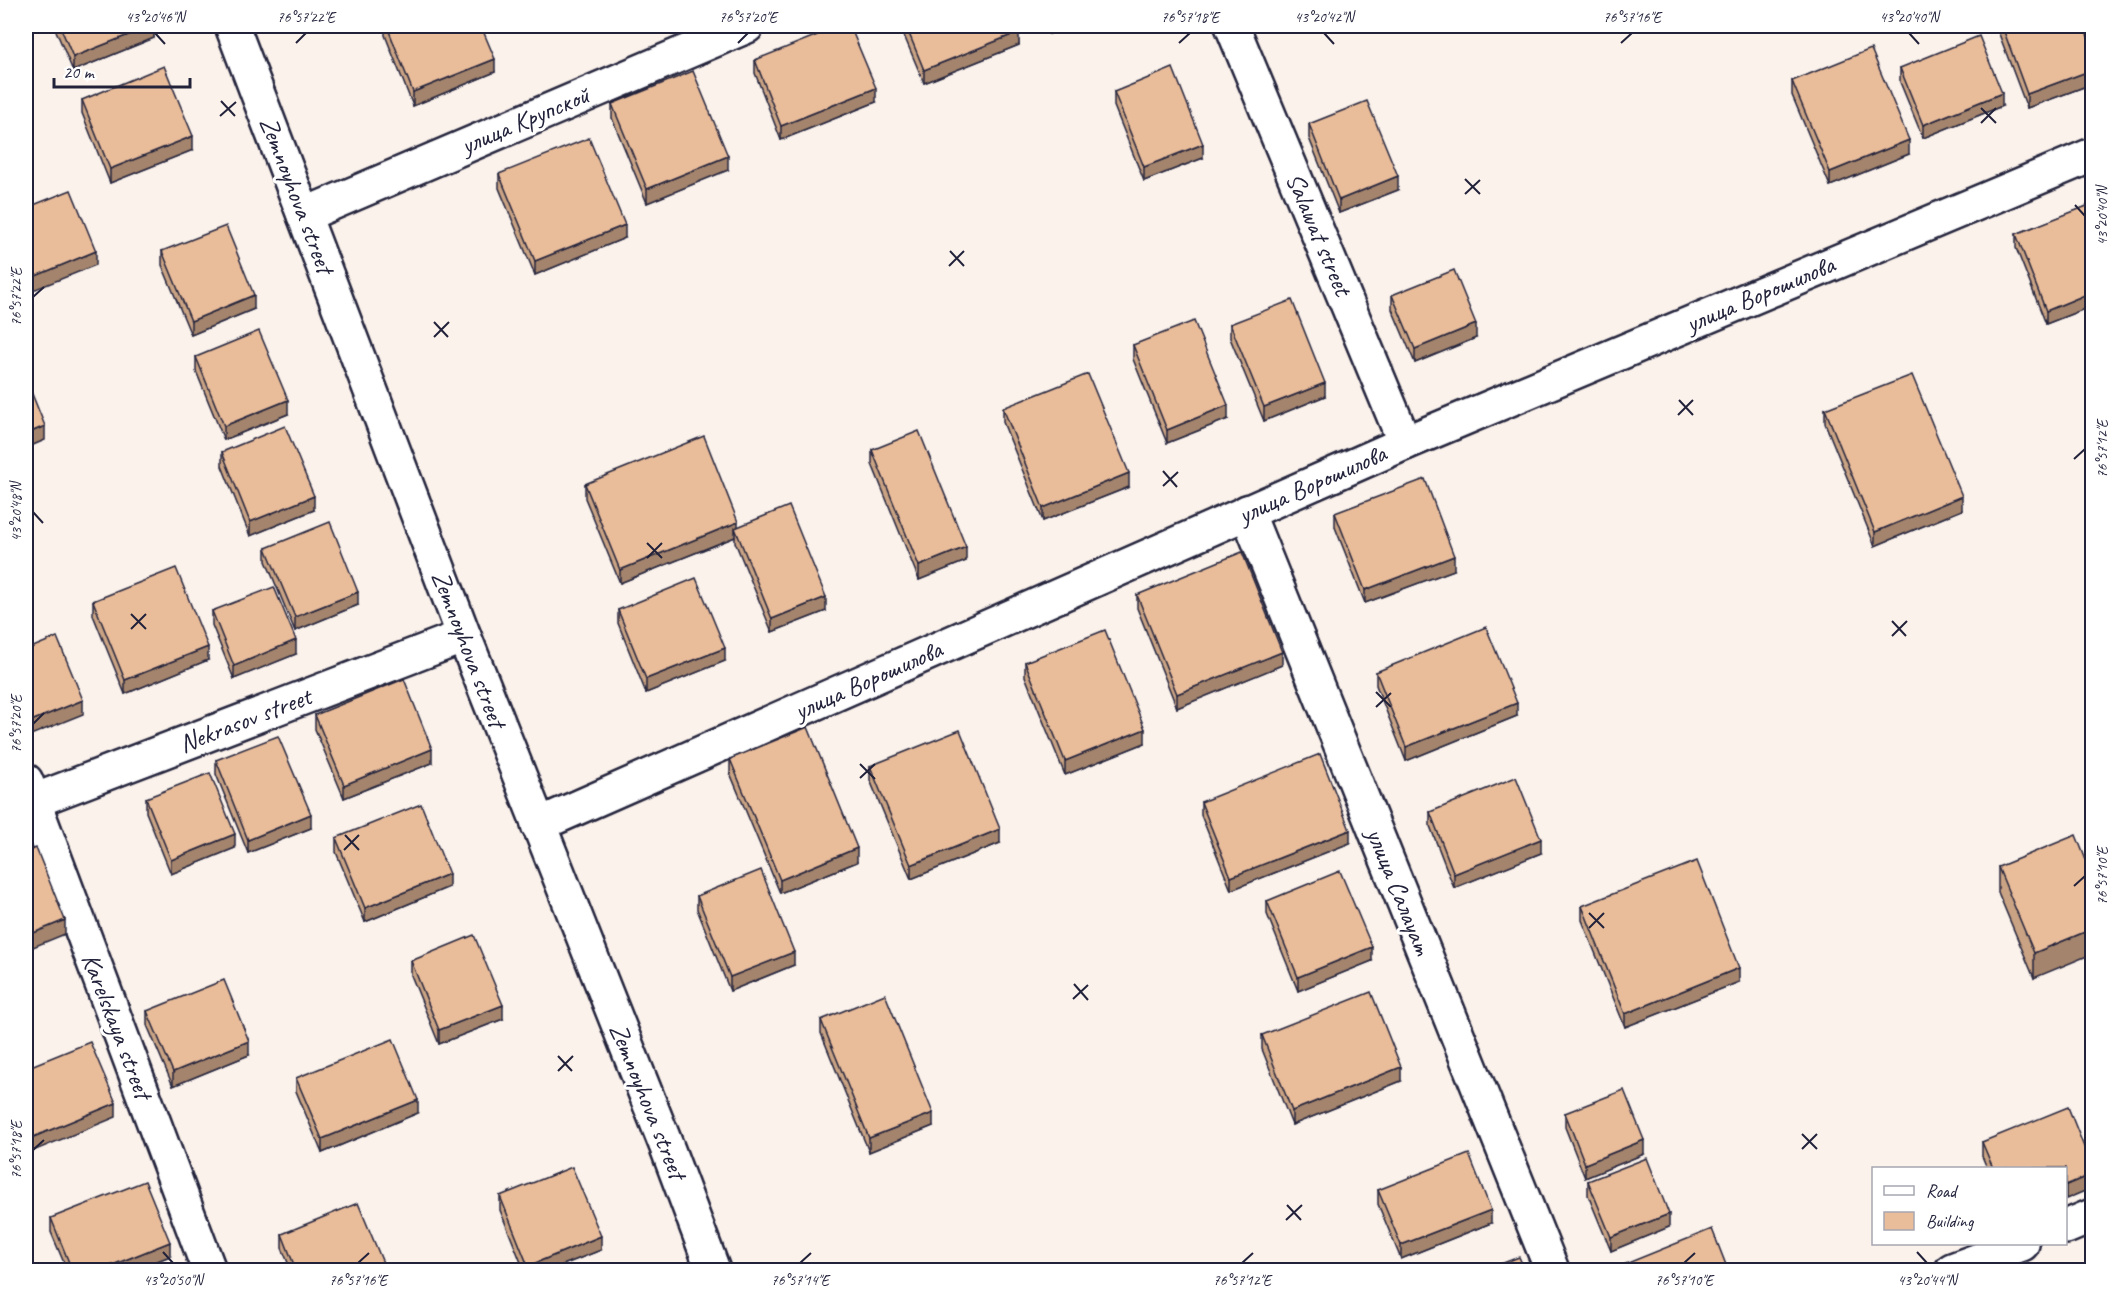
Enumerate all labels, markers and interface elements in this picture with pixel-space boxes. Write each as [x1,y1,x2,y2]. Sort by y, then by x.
text: 43°20'46"N [125,8,188,27]
text: 76°57'22"E [277,8,337,27]
text: 76°57'20"E [719,8,779,27]
text: 76°57'18"E [1161,8,1221,27]
text: 43°20'42"N [1294,8,1357,27]
text: 76°57'16"E [1603,8,1663,27]
text: 43°20'40"N [1879,8,1942,27]
scale bar [54,51,190,89]
text: 20 m [63,61,96,83]
street label: улица Крупской [454,77,596,163]
street label: Zemnoyhova street [252,112,343,281]
street label: Salawat street [1278,168,1360,302]
text: 43°20'40"N [2093,183,2112,246]
street label: улица Ворошилова [1679,247,1841,341]
text: 76°57'22"E [7,266,26,326]
text: 76°57'12"E [2093,418,2112,478]
street label: улица Ворошилова [1231,436,1393,532]
text: 43°20'48"N [7,479,26,542]
street label: Zemnoyhova street [424,566,515,735]
street label: улица Ворошилова [787,632,949,728]
street label: Nekrasov street [174,679,318,760]
text: 76°57'20"E [7,693,26,753]
street label: улица Салауат [1358,821,1440,961]
text: 76°57'10"E [2093,845,2112,905]
street label: Karelskaya street [74,949,161,1107]
street label: Zemnoyhova street [602,1018,695,1187]
text: 76°57'18"E [7,1119,26,1179]
legend [1872,1167,2067,1245]
text: Road [1926,1180,1959,1202]
text: Building [1926,1210,1975,1232]
text: 43°20'50"N [143,1271,206,1290]
text: 76°57'16"E [329,1271,389,1290]
text: 76°57'14"E [771,1271,831,1290]
text: 76°57'12"E [1213,1271,1273,1290]
text: 76°57'10"E [1655,1271,1715,1290]
text: 43°20'44"N [1897,1271,1960,1290]

